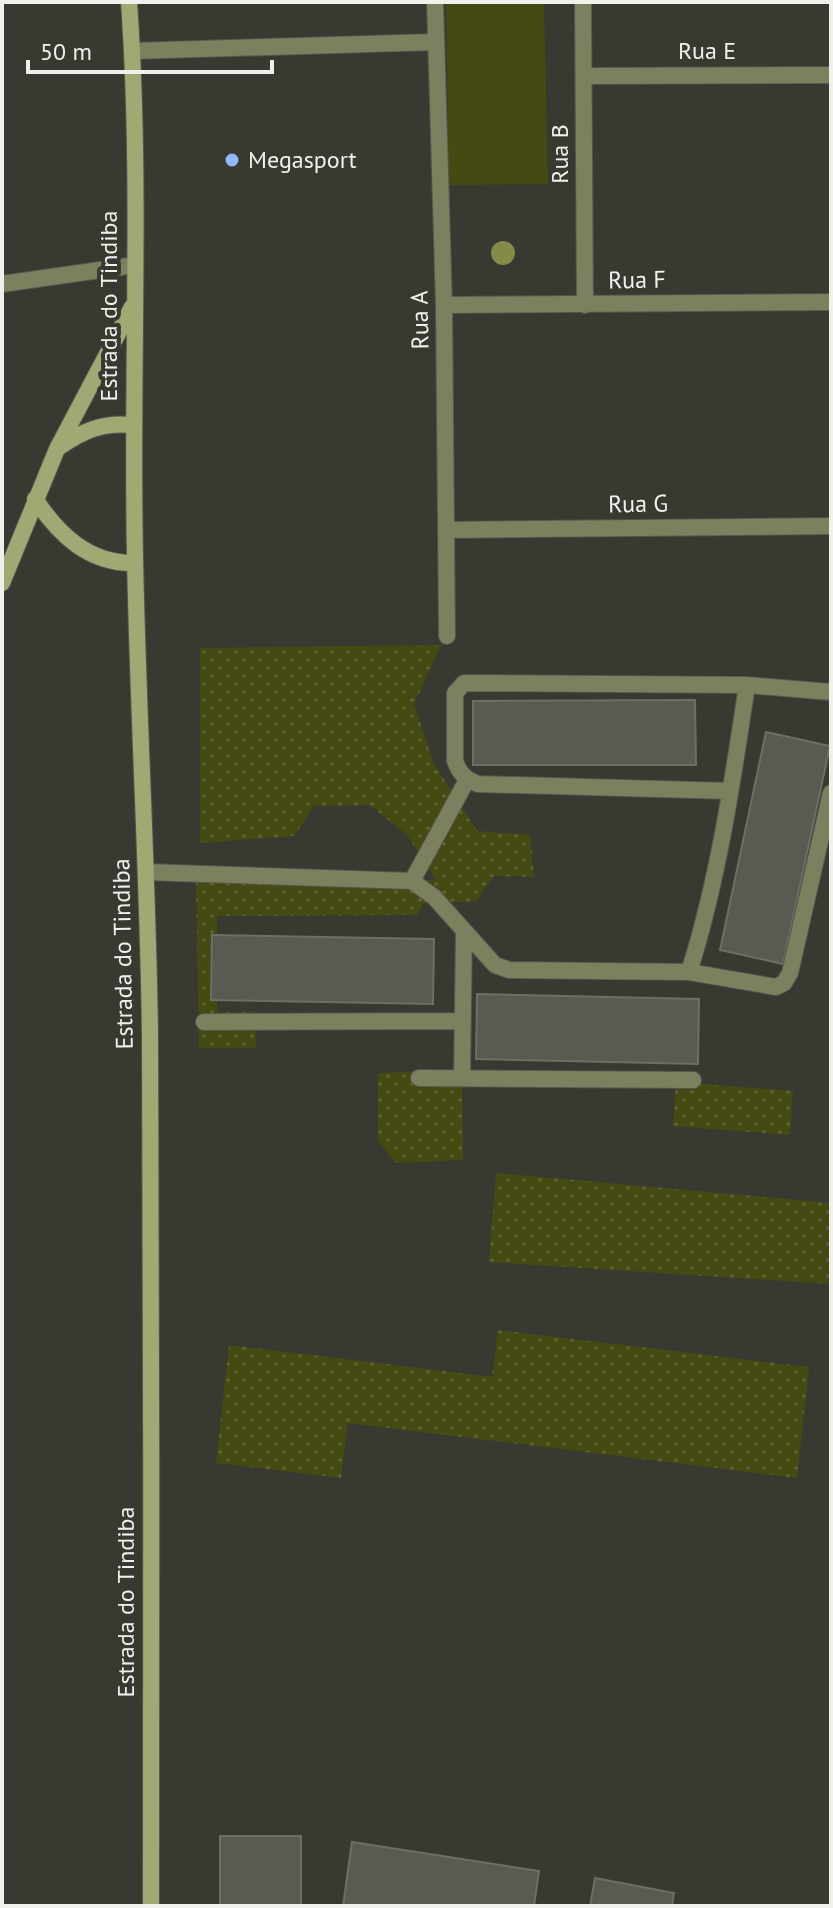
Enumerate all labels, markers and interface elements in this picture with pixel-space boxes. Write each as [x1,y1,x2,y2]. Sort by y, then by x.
scale bar [28,24,272,74]
street label: Rua E [678,35,736,66]
text: 50 m [40,36,92,67]
street label: Rua B [544,124,575,184]
place label: Megasport [248,144,357,175]
marker: Megasport [223,151,241,169]
street label: Estrada do Tindiba [93,211,124,401]
street label: Rua F [608,263,666,296]
street label: Rua A [403,290,436,350]
street label: Rua G [608,487,668,520]
street label: Estrada do Tindiba [105,858,140,1050]
street label: Estrada do Tindiba [110,1507,141,1697]

